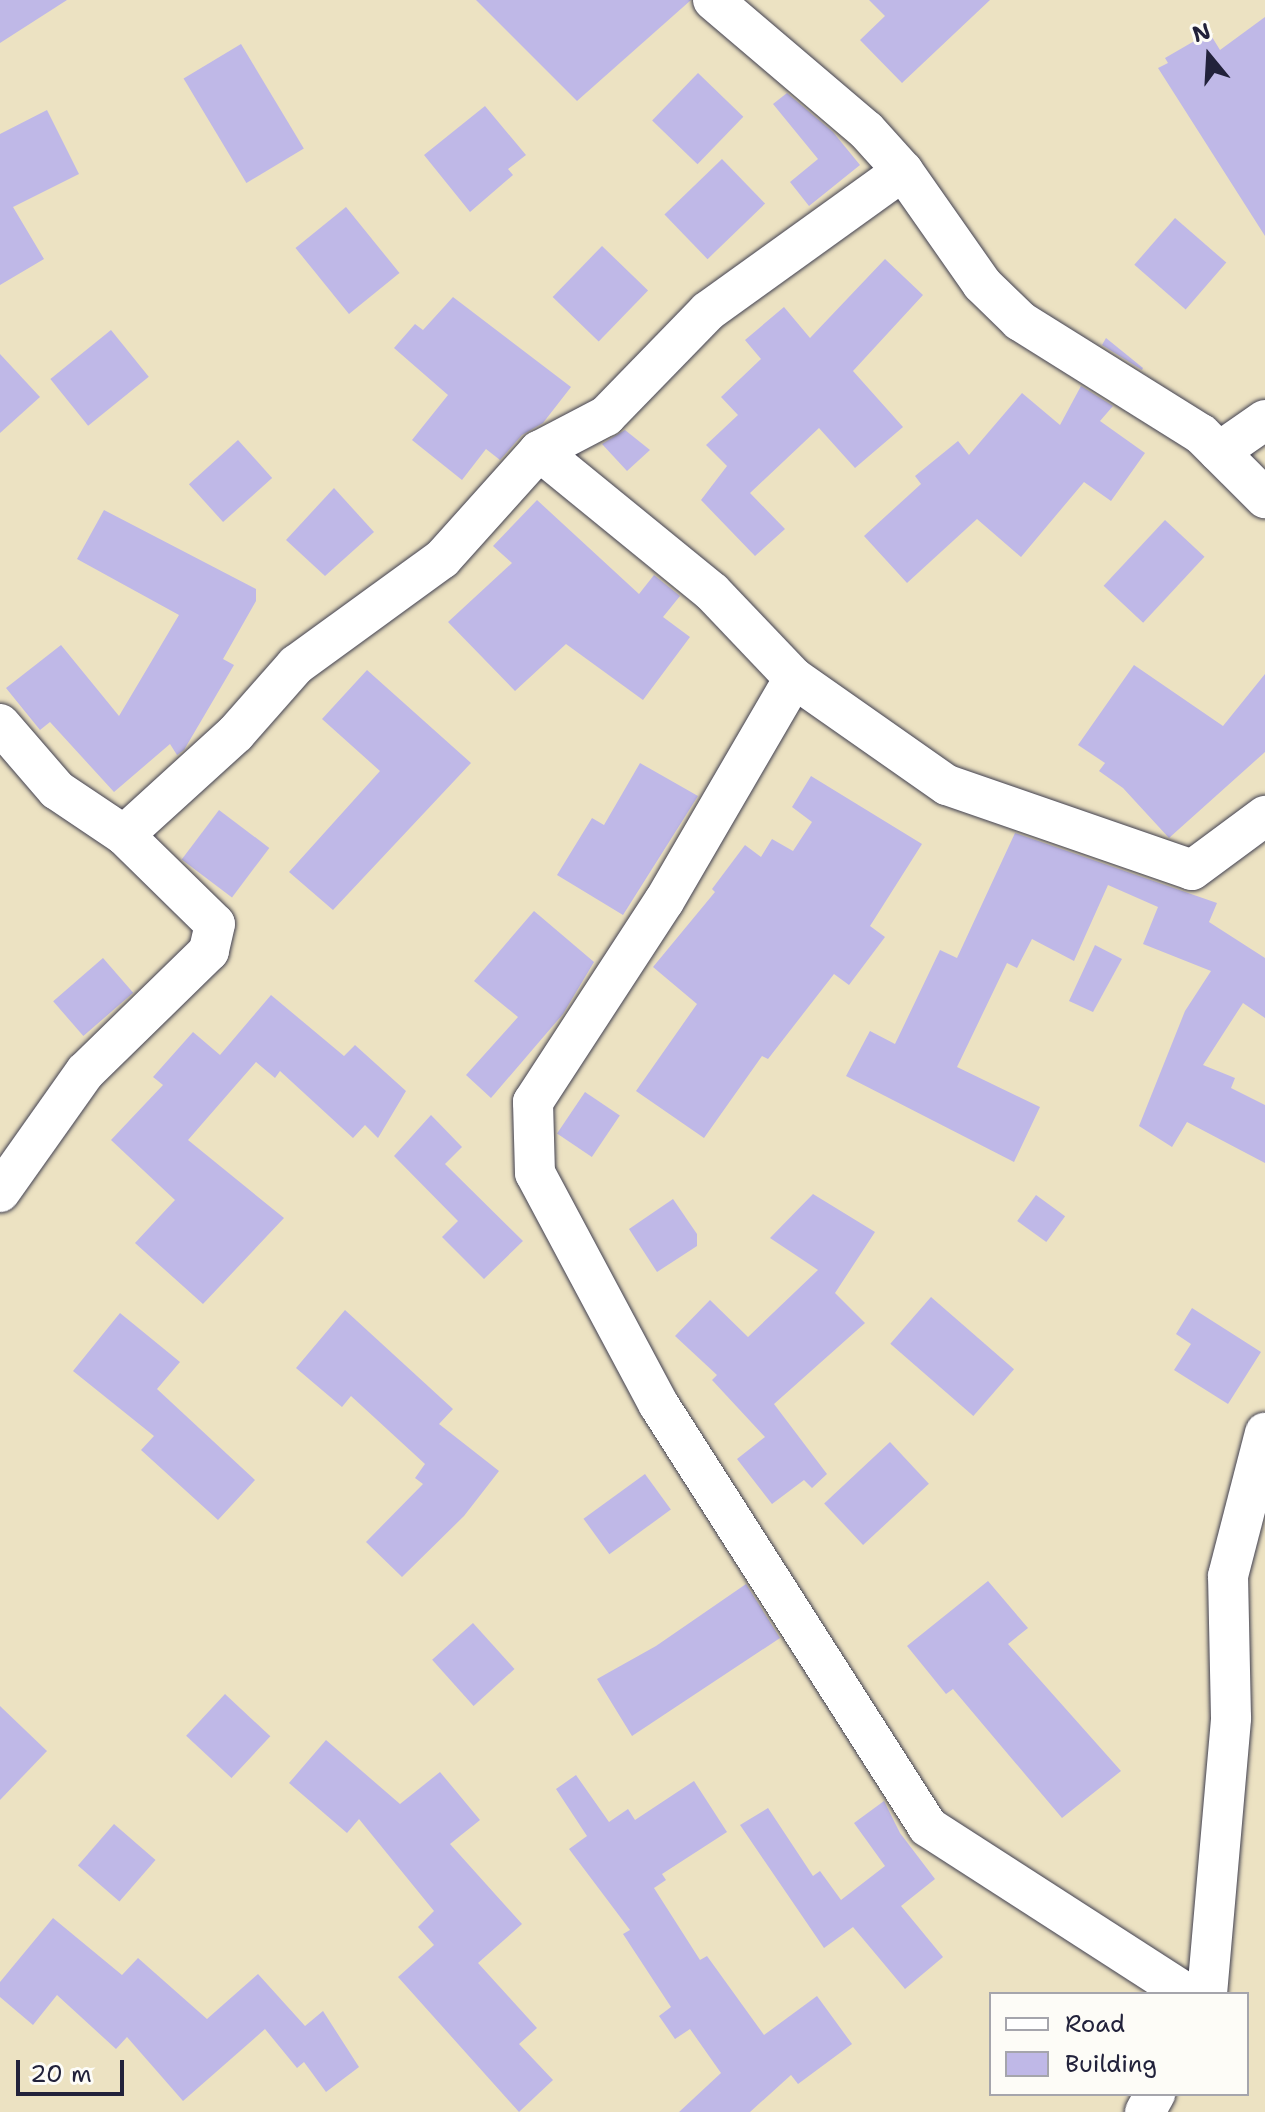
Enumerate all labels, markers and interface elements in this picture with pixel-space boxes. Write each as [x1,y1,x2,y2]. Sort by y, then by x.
north arrow [1169,16,1249,96]
text: N [1189,16,1214,49]
legend [989,1992,1249,2096]
text: Road [1065,2008,1125,2040]
scale bar [20,2044,128,2094]
text: Building [1065,2048,1157,2080]
text: 20 m [30,2058,92,2090]

